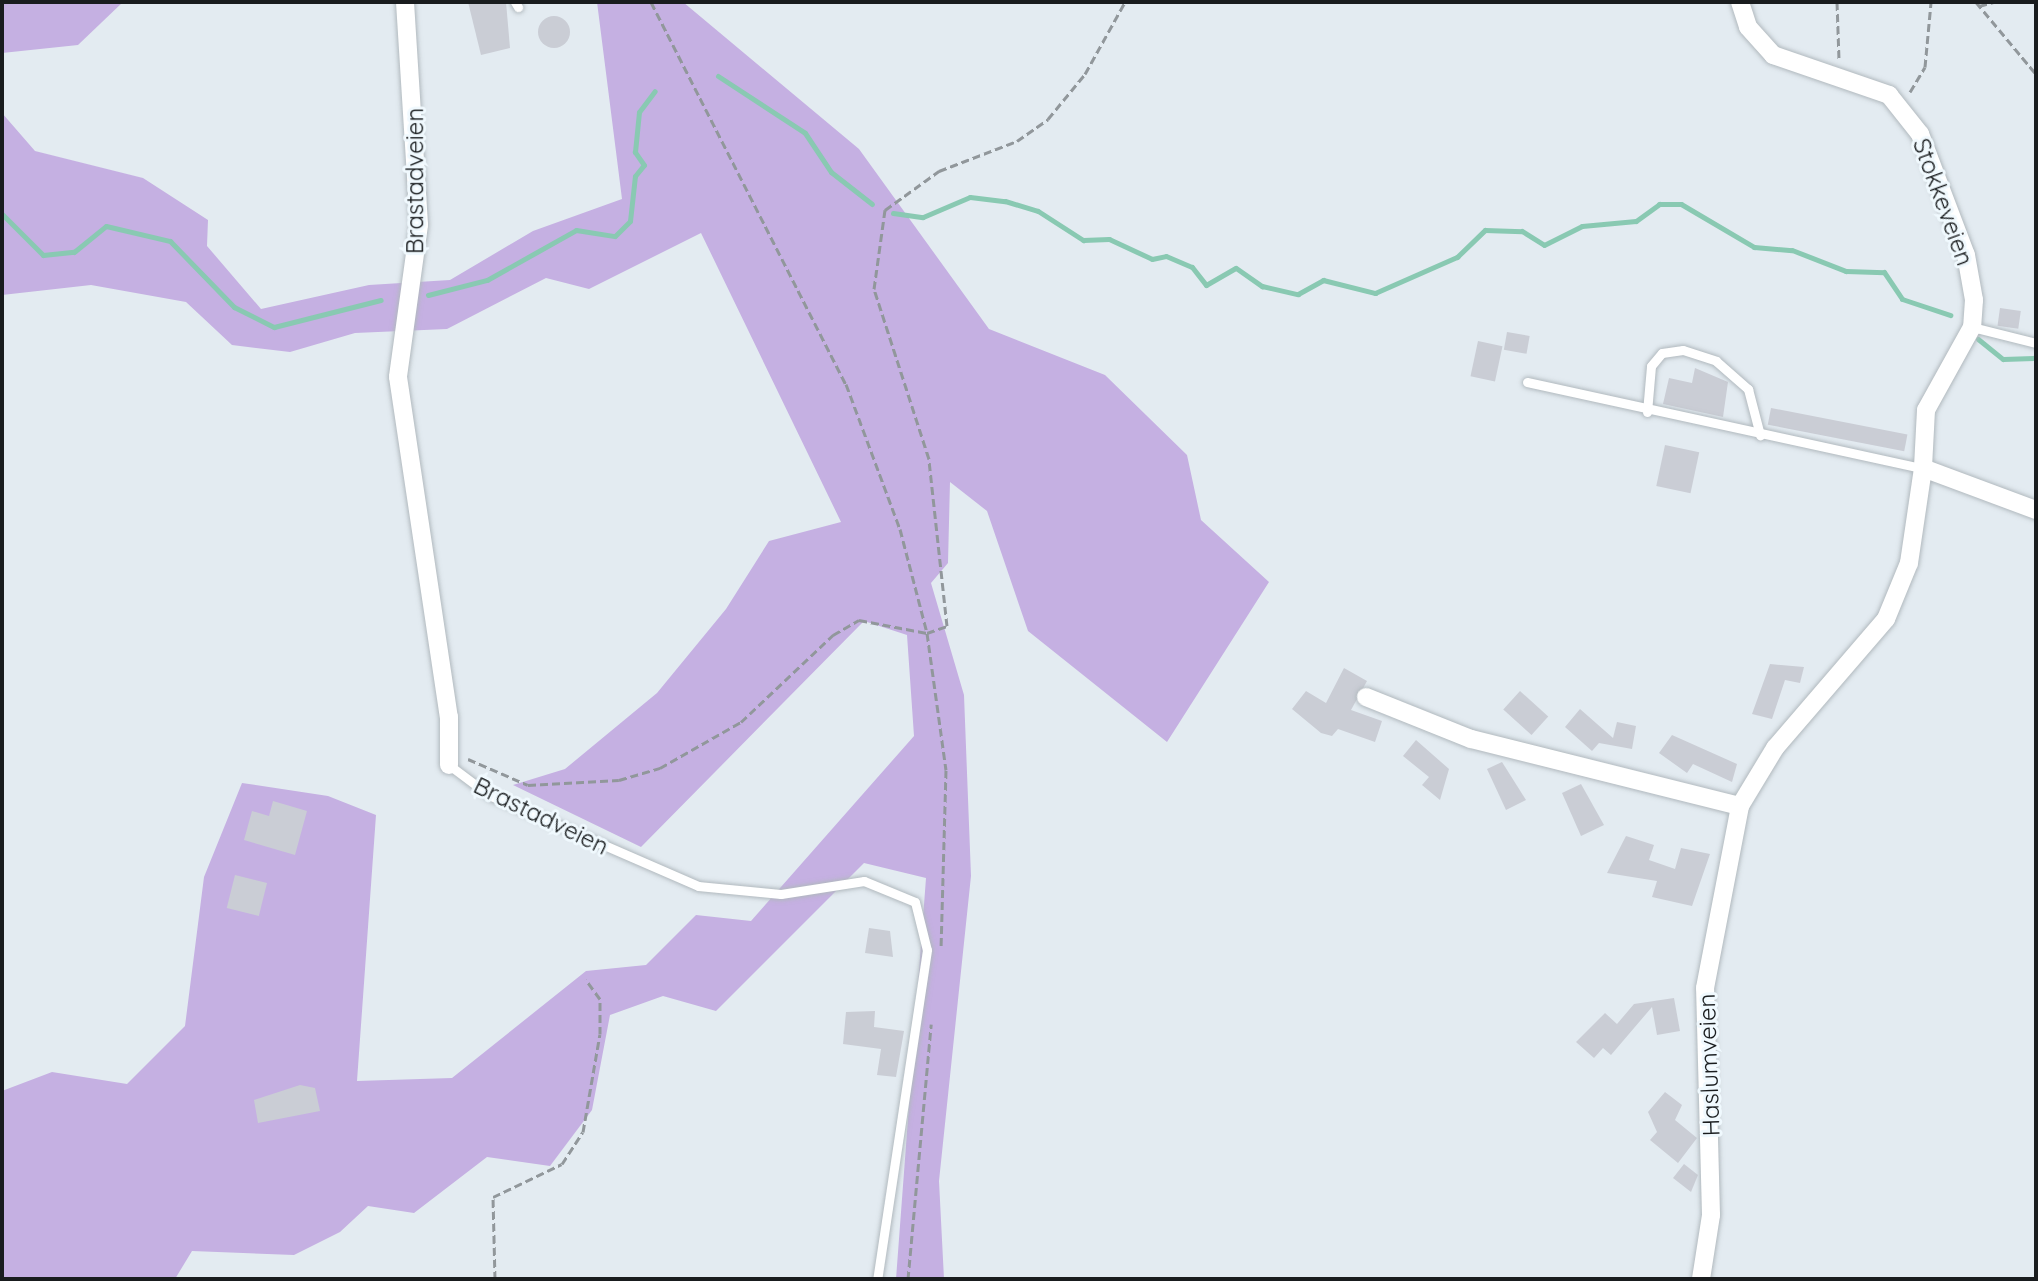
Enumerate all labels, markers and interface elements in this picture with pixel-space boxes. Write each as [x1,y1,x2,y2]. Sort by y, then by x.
street label: Brastadveien [401,108,429,254]
street label: Stokkeveien [1907,135,1979,269]
street label: Brastadveien [469,771,613,861]
street label: Haslumveien [1692,993,1726,1137]

